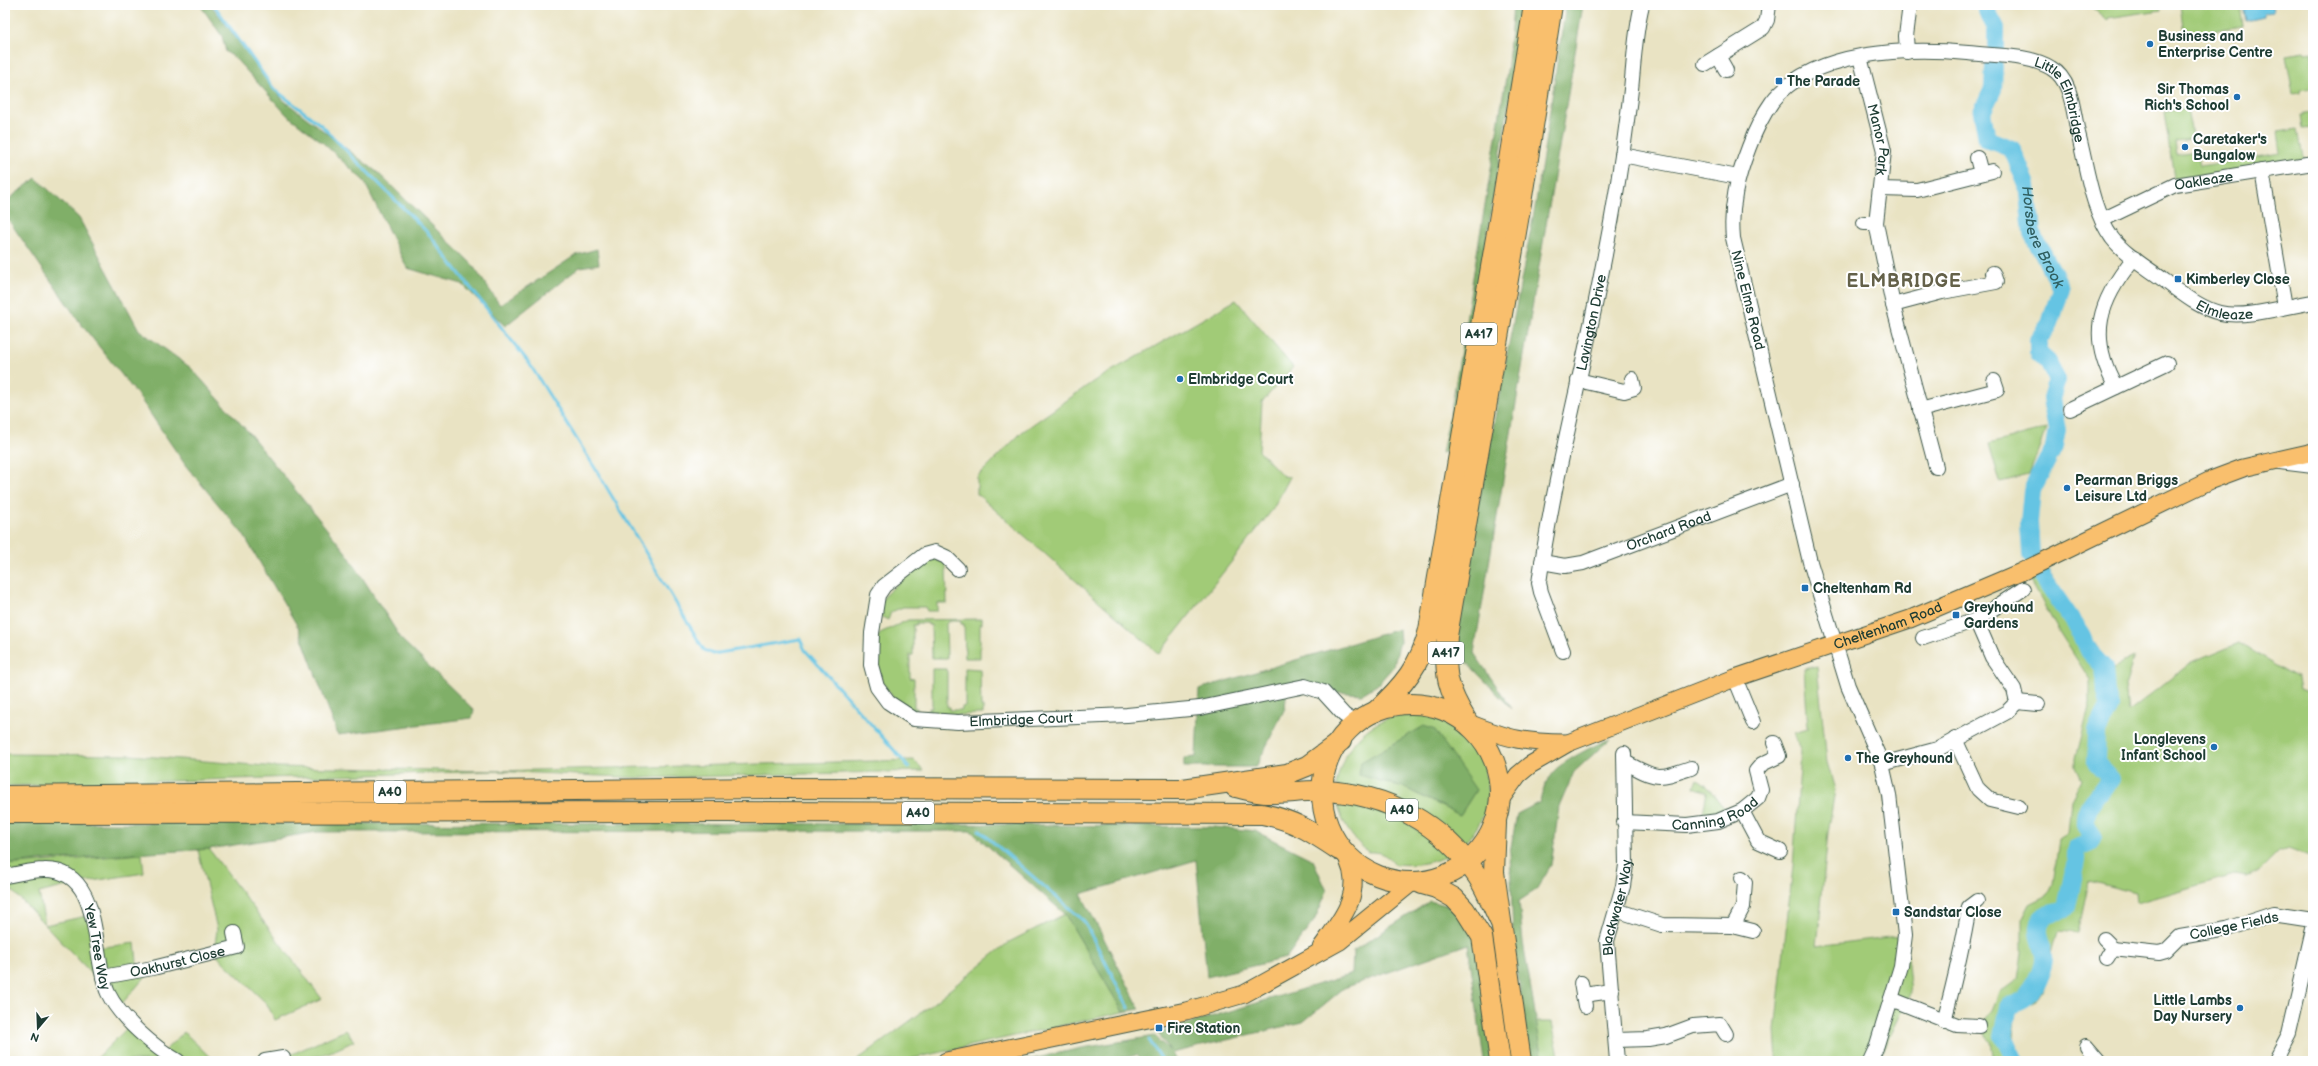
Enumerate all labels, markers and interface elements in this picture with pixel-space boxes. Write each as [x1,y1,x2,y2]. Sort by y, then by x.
place label: Business and Enterprise Centre [2158,28,2273,61]
marker: Business and Enterprise Centre [2145,39,2155,49]
street label: Little Elmbridge [2032,53,2089,144]
place label: The Parade [1787,73,1860,90]
marker: The Parade [1774,76,1784,86]
place label: Sir Thomas Rich's School [2144,81,2229,114]
marker: Sir Thomas Rich's School [2232,92,2242,102]
street label: Manor Park [1864,102,1893,176]
place label: Caretaker's Bungalow [2193,131,2267,164]
marker: Caretaker's Bungalow [2180,142,2190,152]
street label: Oakleaze [2173,167,2234,193]
water label: Horsbere Brook [2018,185,2069,292]
street label: Nine Elms Road [1727,248,1769,352]
district label: ELMBRIDGE [1846,271,1962,292]
place label: Kimberley Close [2186,271,2290,288]
street label: Lavington Drive [1573,273,1610,372]
marker: Kimberley Close [2173,274,2183,284]
street label: Elmleaze [2193,296,2254,323]
road number: A417 [1461,323,1497,345]
place label: Elmbridge Court [1188,371,1294,388]
marker: Elmbridge Court [1175,374,1185,384]
place label: Pearman Briggs Leisure Ltd [2075,472,2178,505]
marker: Pearman Briggs Leisure Ltd [2062,483,2072,493]
street label: Orchard Road [1624,507,1713,554]
place label: Cheltenham Rd [1813,580,1912,597]
marker: Cheltenham Rd [1800,583,1810,593]
street label: Cheltenham Road [1831,598,1945,653]
place label: Greyhound Gardens [1964,599,2033,632]
marker: Greyhound Gardens [1951,610,1961,620]
road number: A417 [1428,642,1464,664]
street label: Elmbridge Court [969,709,1074,730]
place label: Longlevens Infant School [2121,731,2206,764]
marker: Longlevens Infant School [2209,742,2219,752]
place label: The Greyhound [1856,750,1953,767]
marker: The Greyhound [1843,753,1853,763]
road number: A40 [374,781,406,803]
street label: Canning Road [1671,793,1761,834]
road number: A40 [1386,799,1418,821]
road number: A40 [902,802,934,824]
street label: Blackwater Way [1598,859,1635,957]
street label: Yew Tree Way [80,901,115,993]
place label: Sandstar Close [1904,904,2002,921]
marker: Sandstar Close [1891,907,1901,917]
street label: College Fields [2188,908,2280,944]
street label: Oakhurst Close [129,942,227,981]
place label: Little Lambs Day Nursery [2153,992,2233,1025]
marker: Little Lambs Day Nursery [2235,1003,2245,1013]
north arrow [18,1008,58,1048]
place label: Fire Station [1167,1020,1241,1037]
marker: Fire Station [1154,1023,1164,1033]
text: N [29,1029,41,1044]

